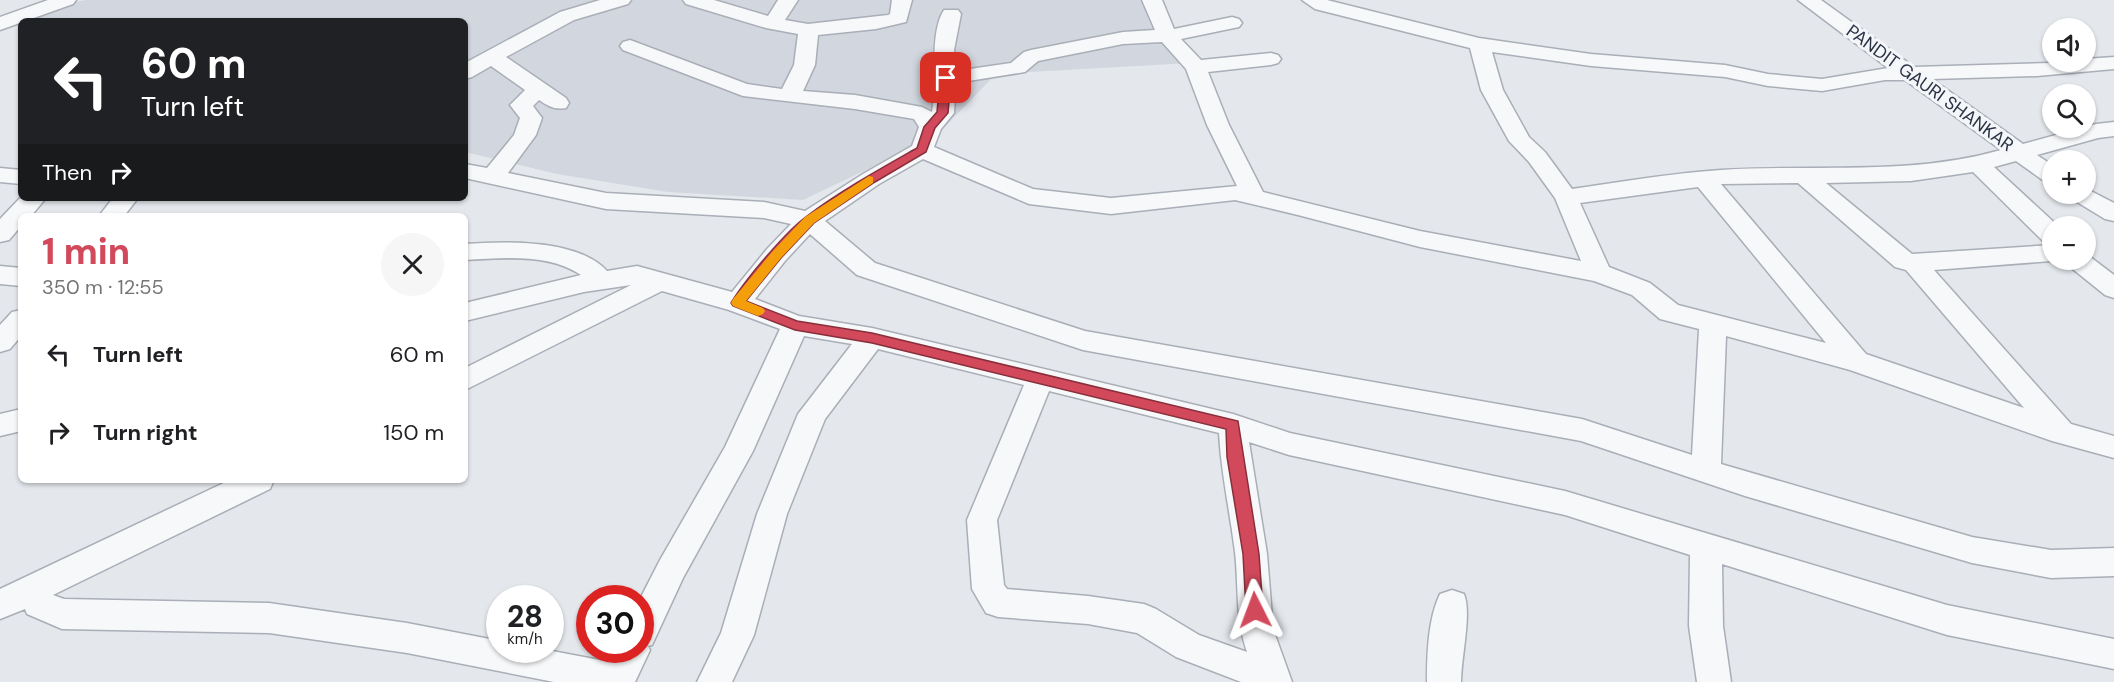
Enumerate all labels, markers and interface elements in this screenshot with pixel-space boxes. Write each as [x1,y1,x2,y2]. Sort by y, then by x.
map controls [2042,18,2096,270]
button: sound [2042,18,2096,72]
street label: PANDIT GAURI SHANKAR [1841,19,2019,157]
text: 60 m [141,36,247,91]
icon: left [42,42,120,120]
pin [920,52,971,103]
icon: arrive [929,61,962,94]
button: search [2042,84,2096,138]
text: Turn left [141,89,244,124]
button: + [2042,150,2096,204]
icon: right [104,156,137,189]
text: Then [42,158,92,187]
button: − [2042,216,2096,270]
text: 1 min [42,228,130,275]
button: close [381,233,444,296]
text: 350 m · 12:55 [42,274,164,300]
icon: left [42,338,75,371]
text: Turn left [93,340,183,369]
text: 60 m [390,340,444,369]
icon: right [42,416,75,449]
text: Turn right [93,418,198,447]
text: 150 m [383,418,444,447]
position arrow [1223,578,1287,642]
speed limit sign: 30 [576,585,654,663]
text: 28 [507,597,543,636]
text: km/h [507,629,543,649]

